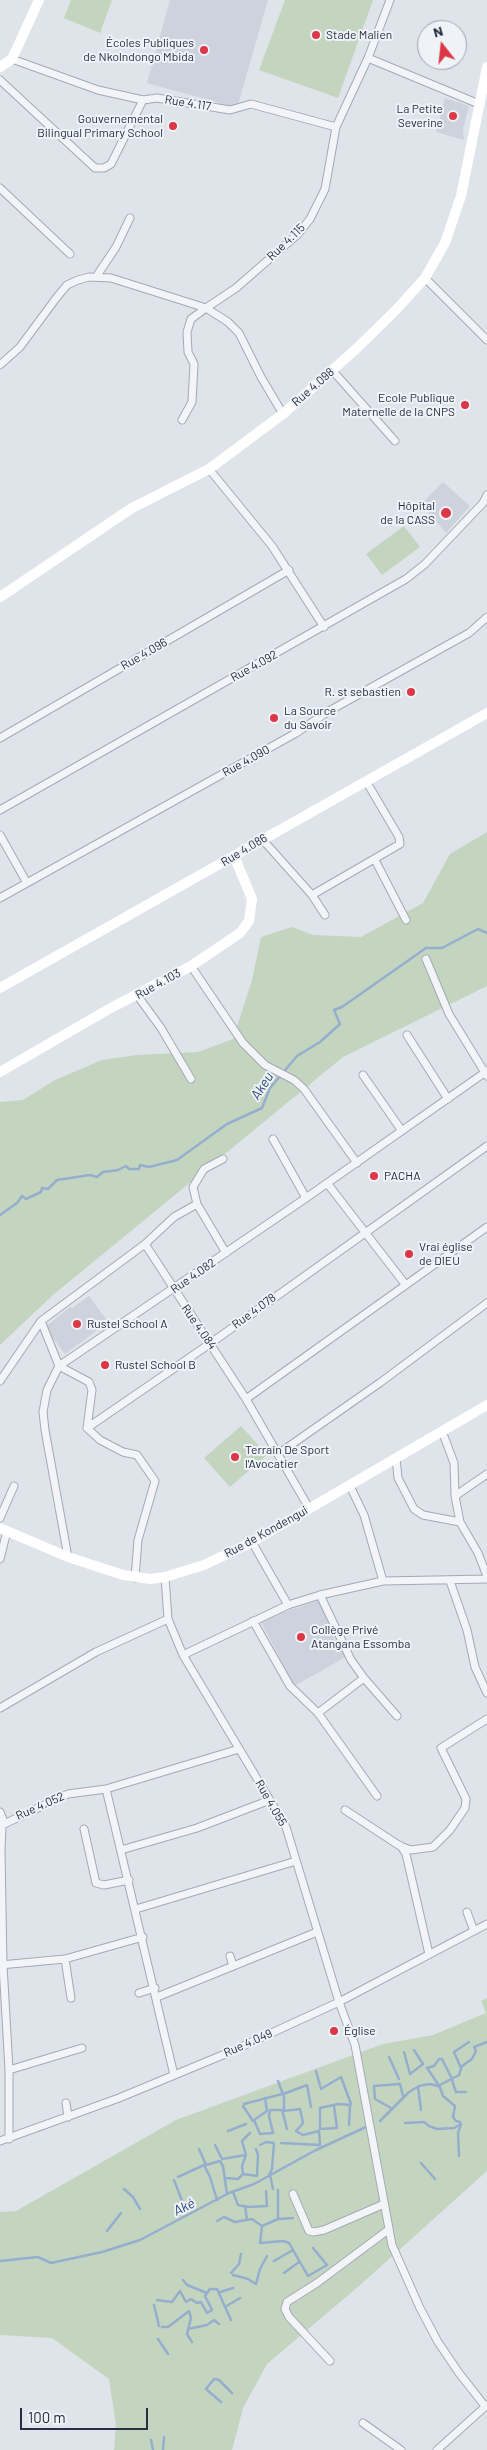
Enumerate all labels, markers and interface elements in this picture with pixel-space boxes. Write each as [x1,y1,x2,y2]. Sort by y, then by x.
north arrow [417,20,467,70]
text: N [431,22,445,41]
place label: Stade Malien [326,28,392,42]
marker: Stade Malien [310,29,322,41]
place label: Écoles Publiques de Nkolndongo Mbida [83,36,194,64]
marker: Écoles Publiques de Nkolndongo Mbida [198,44,210,56]
street label: Rue 4.117 [164,92,212,114]
place label: La Petite Severine [396,102,443,130]
marker: La Petite Severine [447,110,459,122]
place label: Gouvernemental Bilingual Primary School [37,112,163,140]
marker: Gouvernemental Bilingual Primary School [167,120,179,132]
street label: Rue 4.115 [264,220,308,264]
street label: Rue 4.098 [289,365,337,409]
place label: Ecole Publique Maternelle de la CNPS [342,391,455,419]
marker: Ecole Publique Maternelle de la CNPS [459,399,471,411]
place label: Hôpital de la CASS [380,499,435,527]
marker: Hôpital de la CASS [439,506,453,520]
street label: Rue 4.096 [118,635,170,673]
street label: Rue 4.092 [228,647,280,685]
place label: R. st sebastien [324,685,401,699]
marker: R. st sebastien [405,686,417,698]
place label: La Source du Savoir [284,704,336,732]
marker: La Source du Savoir [268,712,280,724]
street label: Rue 4.090 [220,742,272,780]
street label: Rue 4.086 [218,831,270,869]
street label: Rue 4.103 [133,966,183,1002]
water label: Akeu [247,1069,277,1103]
place label: PACHA [384,1169,420,1183]
marker: PACHA [368,1170,380,1182]
place label: Vrai église de DIEU [419,1240,473,1268]
marker: Vrai église de DIEU [403,1248,415,1260]
street label: Rue 4.082 [168,1255,218,1297]
street label: Rue 4.078 [229,1290,279,1332]
street label: Rue 4.084 [178,1302,220,1352]
place label: Rustel School A [87,1317,167,1331]
marker: Rustel School A [71,1318,83,1330]
place label: Rustel School B [115,1358,196,1372]
marker: Rustel School B [99,1359,111,1371]
place label: Terrain De Sport l'Avocatier [245,1443,329,1471]
marker: Terrain De Sport l'Avocatier [229,1451,241,1463]
street label: Rue de Kondengui [222,1503,310,1561]
place label: Collège Privé Atangana Essomba [311,1623,410,1651]
marker: Collège Privé Atangana Essomba [295,1631,307,1643]
street label: Rue 4.055 [252,1777,290,1829]
street label: Rue 4.052 [14,1789,66,1823]
place label: Église [344,2024,376,2038]
marker: Église [328,2025,340,2037]
street label: Rue 4.049 [221,2026,275,2060]
water label: Aké [170,2195,198,2219]
scale bar [22,2398,150,2430]
text: 100 m [28,2408,66,2426]

